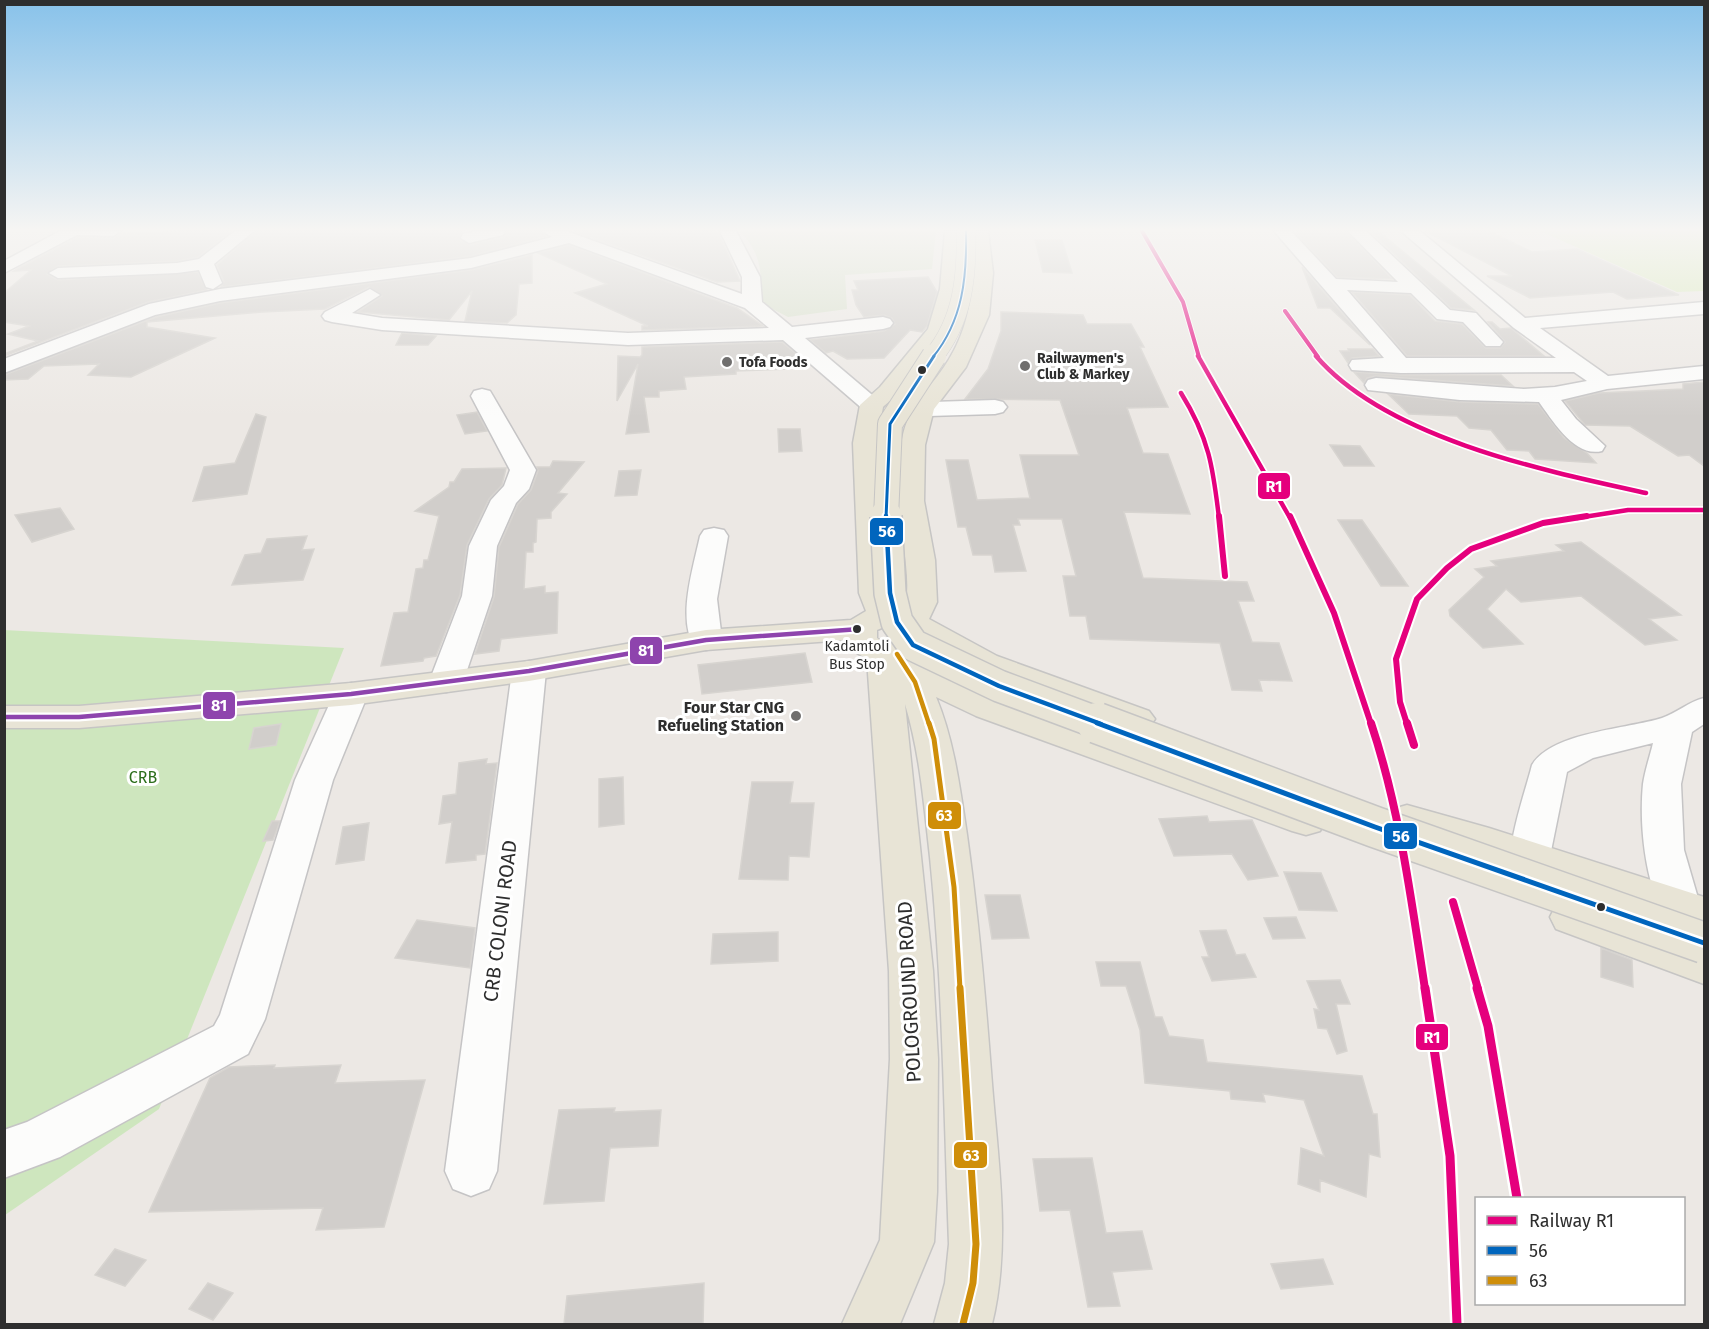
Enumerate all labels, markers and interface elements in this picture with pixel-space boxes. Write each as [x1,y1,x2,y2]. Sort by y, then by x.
place label: Railwaymen's Club & Markey [1037,350,1130,383]
place label: Tofa Foods [739,354,808,371]
marker: Tofa Foods [720,355,734,369]
marker: Railwaymen's Club & Markey [1018,359,1032,373]
unlabelled marker [916,364,928,376]
line badge: R1 [1257,472,1291,500]
text: R1 [1265,477,1283,496]
line badge: 56 [869,517,904,546]
text: 56 [878,522,896,541]
marker: Kadamtoli Bus Stop [851,623,863,635]
line badge: 81 [629,636,663,665]
place label: Kadamtoli Bus Stop [825,638,889,673]
text: 81 [638,641,654,660]
line badge: 81 [202,691,236,720]
text: 81 [211,696,227,715]
place label: Four Star CNG Refueling Station [658,698,784,735]
marker: Four Star CNG Refueling Station [789,709,803,723]
park label: CRB [129,768,157,787]
line badge: 63 [927,801,962,830]
text: 63 [935,806,953,825]
line badge: 56 [1383,822,1418,850]
text: 56 [1392,827,1410,846]
street label: CRB COLONI ROAD [478,839,522,1003]
street label: POLOGROUND ROAD [892,901,926,1083]
unlabelled marker [1595,901,1607,913]
line badge: R1 [1415,1023,1449,1051]
text: R1 [1423,1028,1441,1047]
line badge: 63 [953,1141,988,1169]
text: 63 [962,1146,980,1165]
legend [1475,1197,1685,1305]
text: Railway R1 [1529,1210,1614,1232]
text: 56 [1529,1240,1548,1262]
text: 63 [1529,1270,1547,1292]

